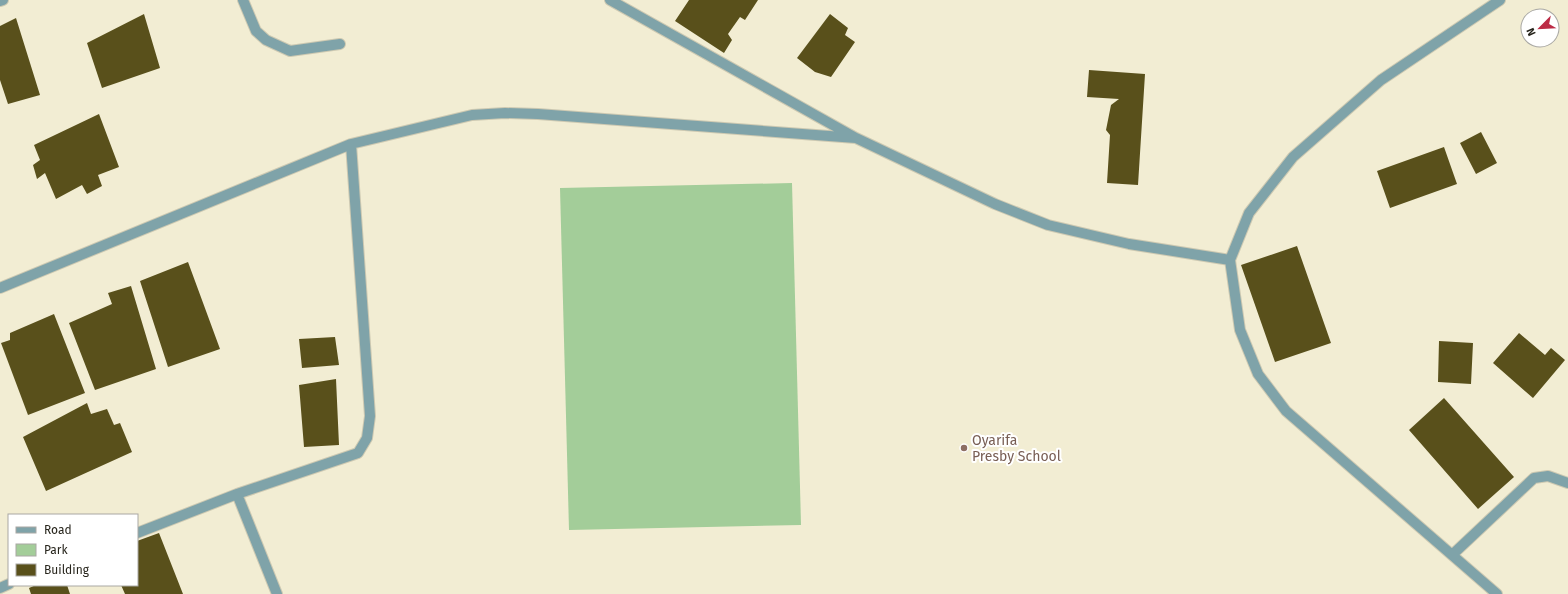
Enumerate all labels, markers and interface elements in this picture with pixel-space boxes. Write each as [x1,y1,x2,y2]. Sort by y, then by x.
north arrow [1520,8,1560,48]
text: N [1524,26,1539,38]
place label: Oyarifa Presby School [972,432,1061,465]
marker: Oyarifa Presby School [959,443,969,453]
legend [8,514,138,586]
text: Road [44,523,72,537]
text: Park [44,543,68,557]
text: Building [44,563,90,577]

